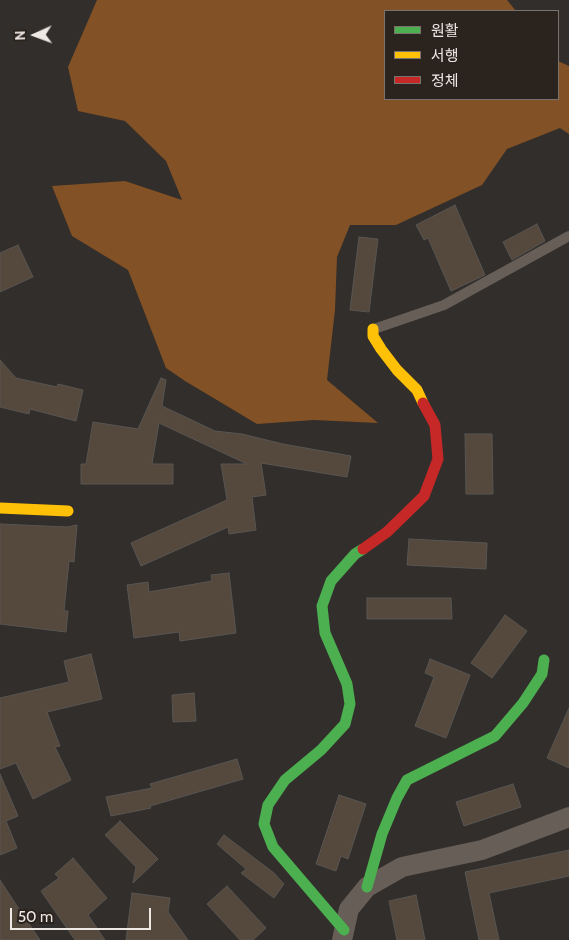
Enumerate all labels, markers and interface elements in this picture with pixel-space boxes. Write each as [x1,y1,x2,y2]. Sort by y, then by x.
north arrow [10,10,60,60]
legend [384,10,559,100]
text: 원활 [431,22,459,40]
text: N [11,30,29,41]
text: 서행 [431,47,459,65]
text: 정체 [431,72,459,90]
scale bar [12,898,154,930]
text: 50 m [18,908,53,926]

